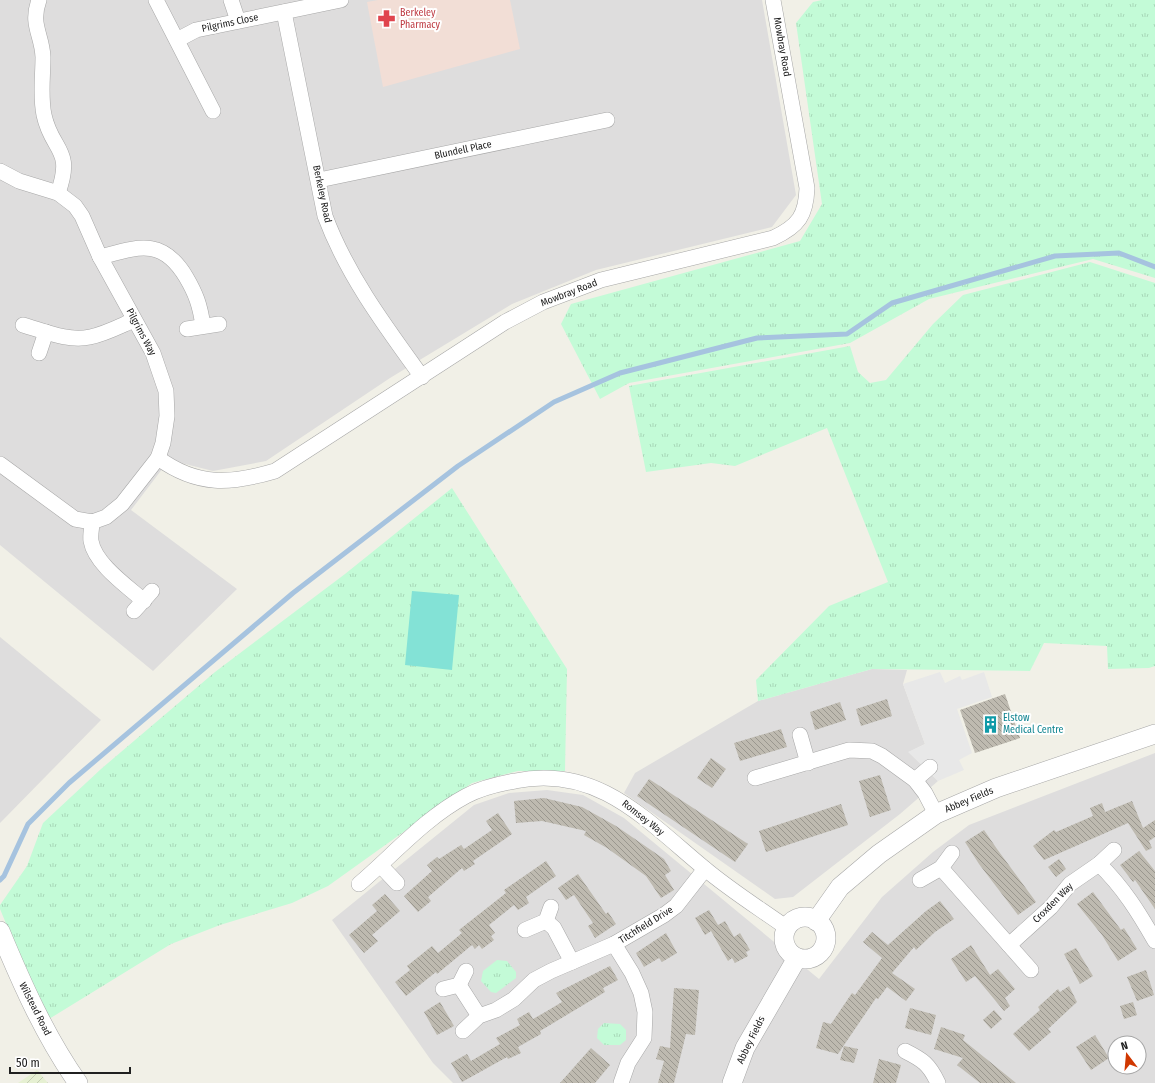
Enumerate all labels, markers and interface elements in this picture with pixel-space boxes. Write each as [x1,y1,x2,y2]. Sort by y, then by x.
place label: Berkeley Pharmacy [400,7,441,31]
pharmacy icon: Berkeley Pharmacy [377,9,397,29]
street label: Pilgrims Close [201,11,259,35]
street label: Mowbray Road [771,17,793,77]
street label: Blundell Place [433,138,493,162]
street label: Berkeley Road [310,164,334,224]
street label: Mowbray Road [539,277,599,309]
street label: Pilgrims Way [124,306,159,358]
place label: Elstow Medical Centre [1003,712,1063,736]
building icon: Elstow Medical Centre [980,714,1000,734]
street label: Abbey Fields [943,784,995,816]
street label: Romsey Way [619,798,667,839]
street label: Croxden Way [1030,880,1076,926]
street label: Titchfield Drive [617,904,675,946]
street label: Wilstead Road [16,980,54,1038]
street label: Abbey Fields [734,1014,768,1066]
north arrow [1107,1035,1147,1075]
text: N [1119,1039,1129,1053]
scale bar [10,1049,130,1075]
text: 50 m [16,1056,40,1070]

